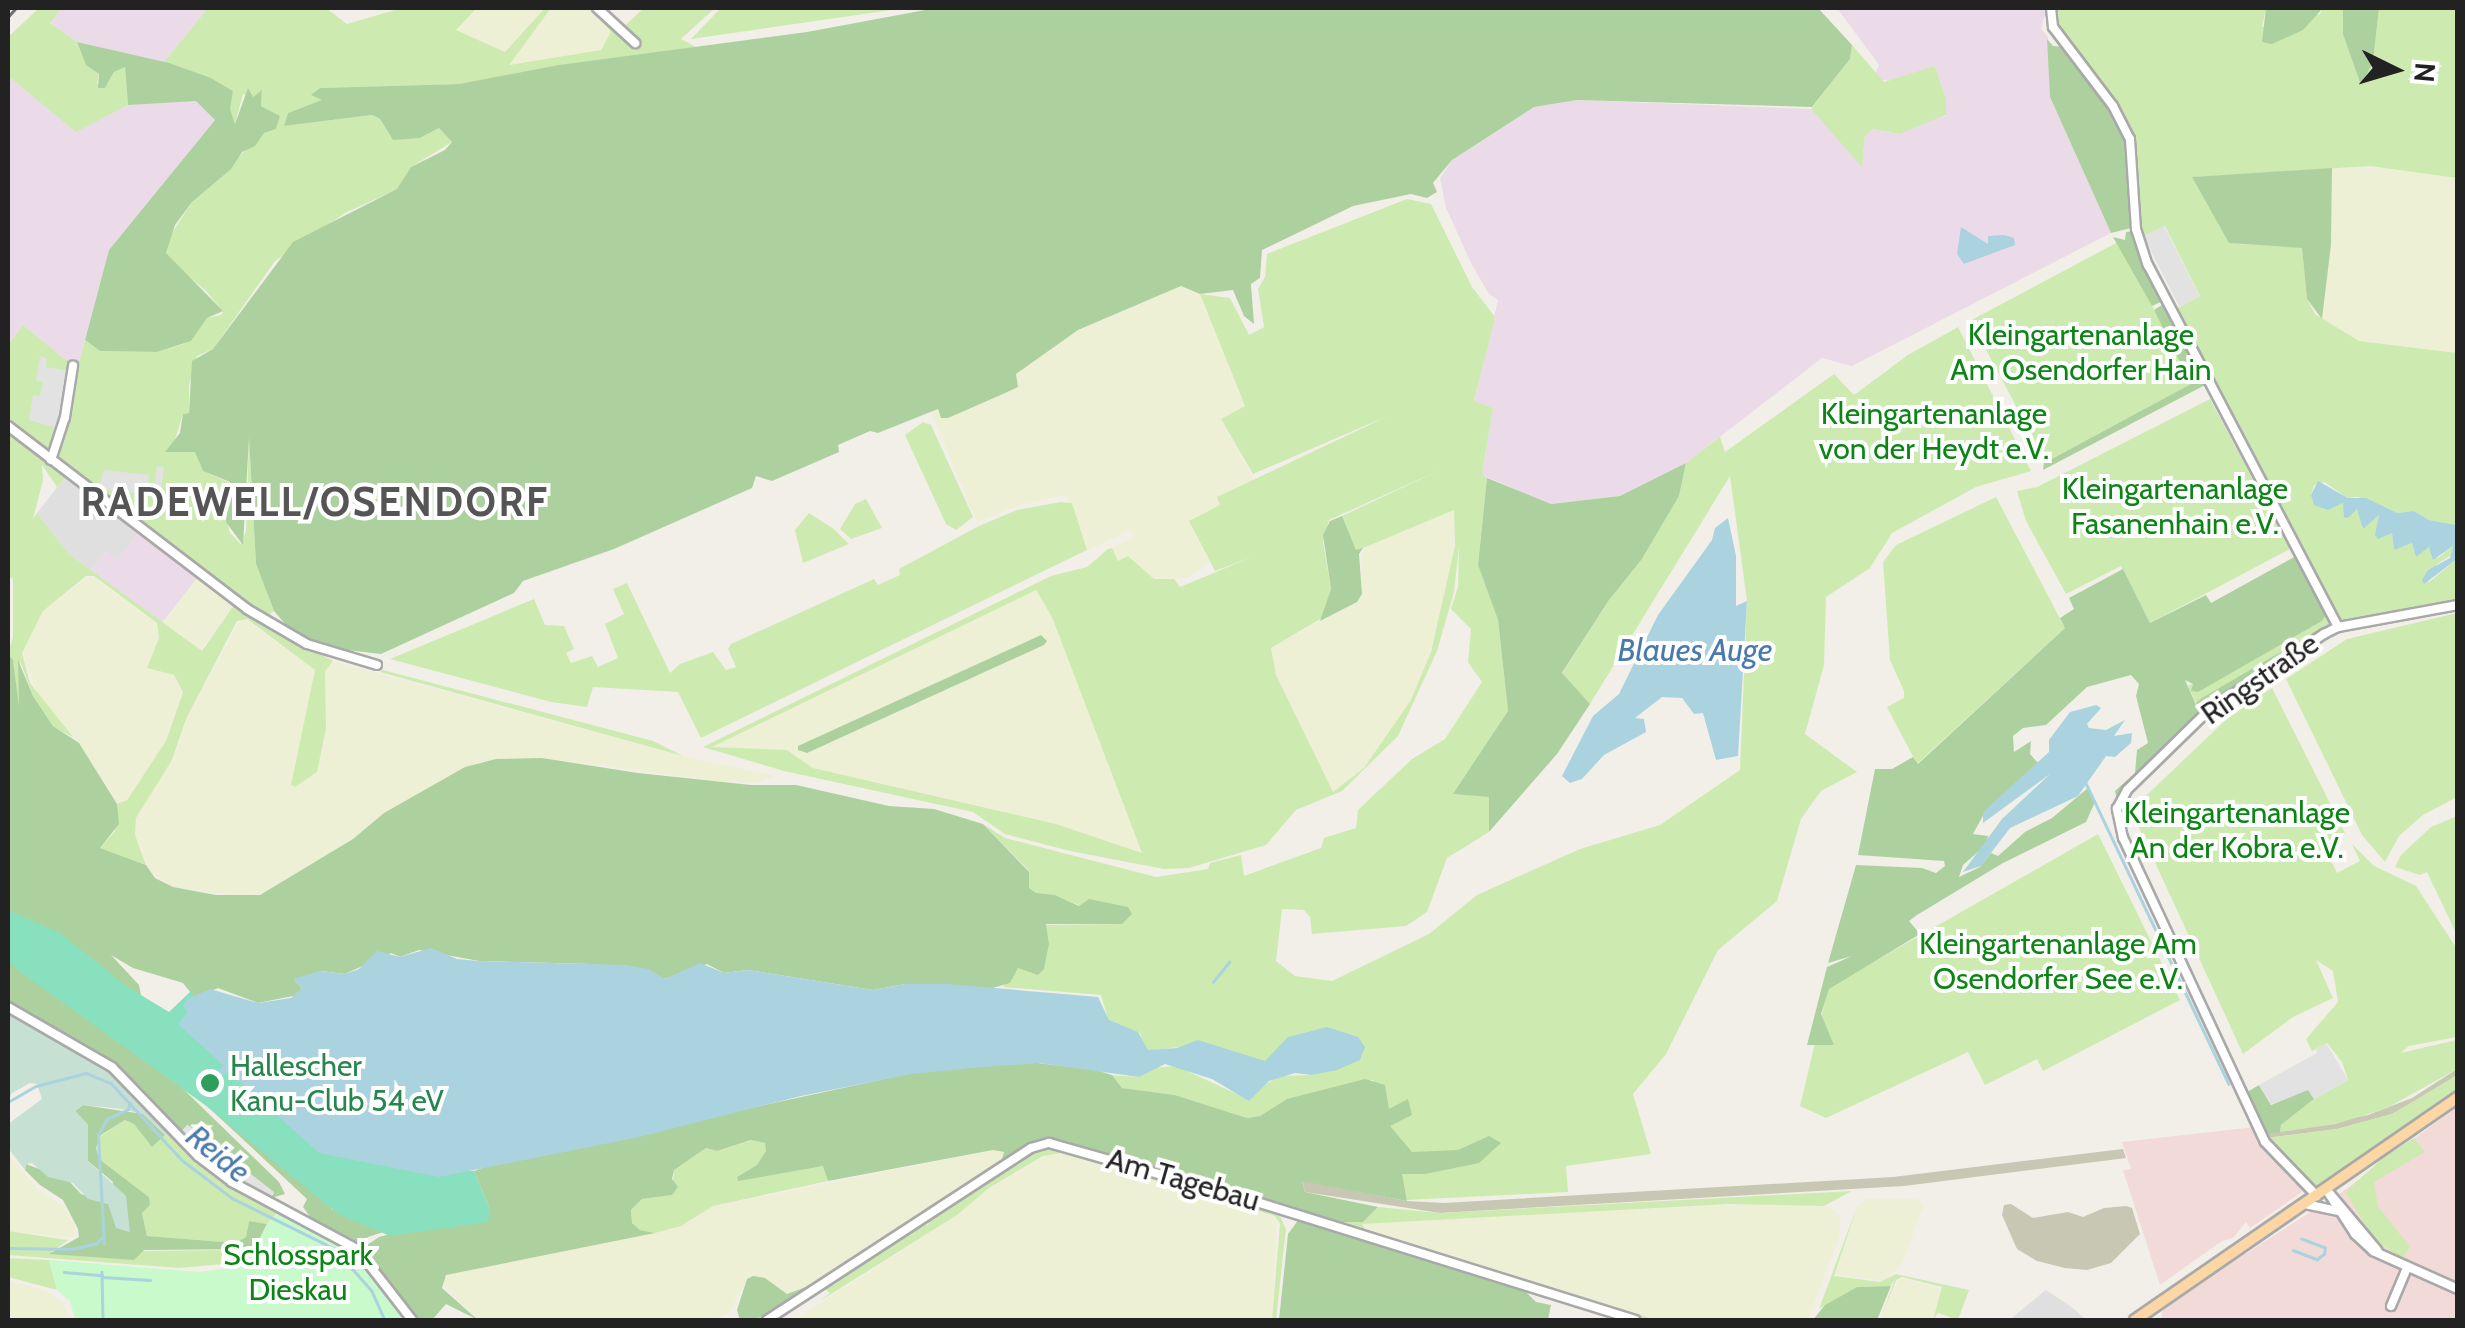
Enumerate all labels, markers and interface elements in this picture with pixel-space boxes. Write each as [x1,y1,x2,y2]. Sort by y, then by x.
north arrow [2345,20,2445,120]
text: N [2407,61,2443,84]
park label: Kleingartenanlage Am Osendorfer Hain [1950,317,2212,388]
park label: Kleingartenanlage von der Heydt e.V. [1819,396,2049,466]
park label: Kleingartenanlage Fasanenhain e.V. [2062,471,2288,542]
district label: RADEWELL/OSENDORF [80,478,550,526]
street label: Ringstraße [2195,626,2325,732]
water label: Blaues Auge [1618,631,1772,669]
park label: Kleingartenanlage An der Kobra e.V. [2124,795,2350,866]
park label: Kleingartenanlage Am Osendorfer See e.V. [1919,926,2197,996]
place label: Hallescher Kanu-Club 54 eV [230,1048,444,1118]
marker: Hallescher Kanu-Club 54 eV [199,1072,221,1094]
water label: Reide [179,1117,257,1191]
street label: Am Tagebau [1102,1141,1264,1219]
park label: Schlosspark Dieskau [223,1237,373,1308]

